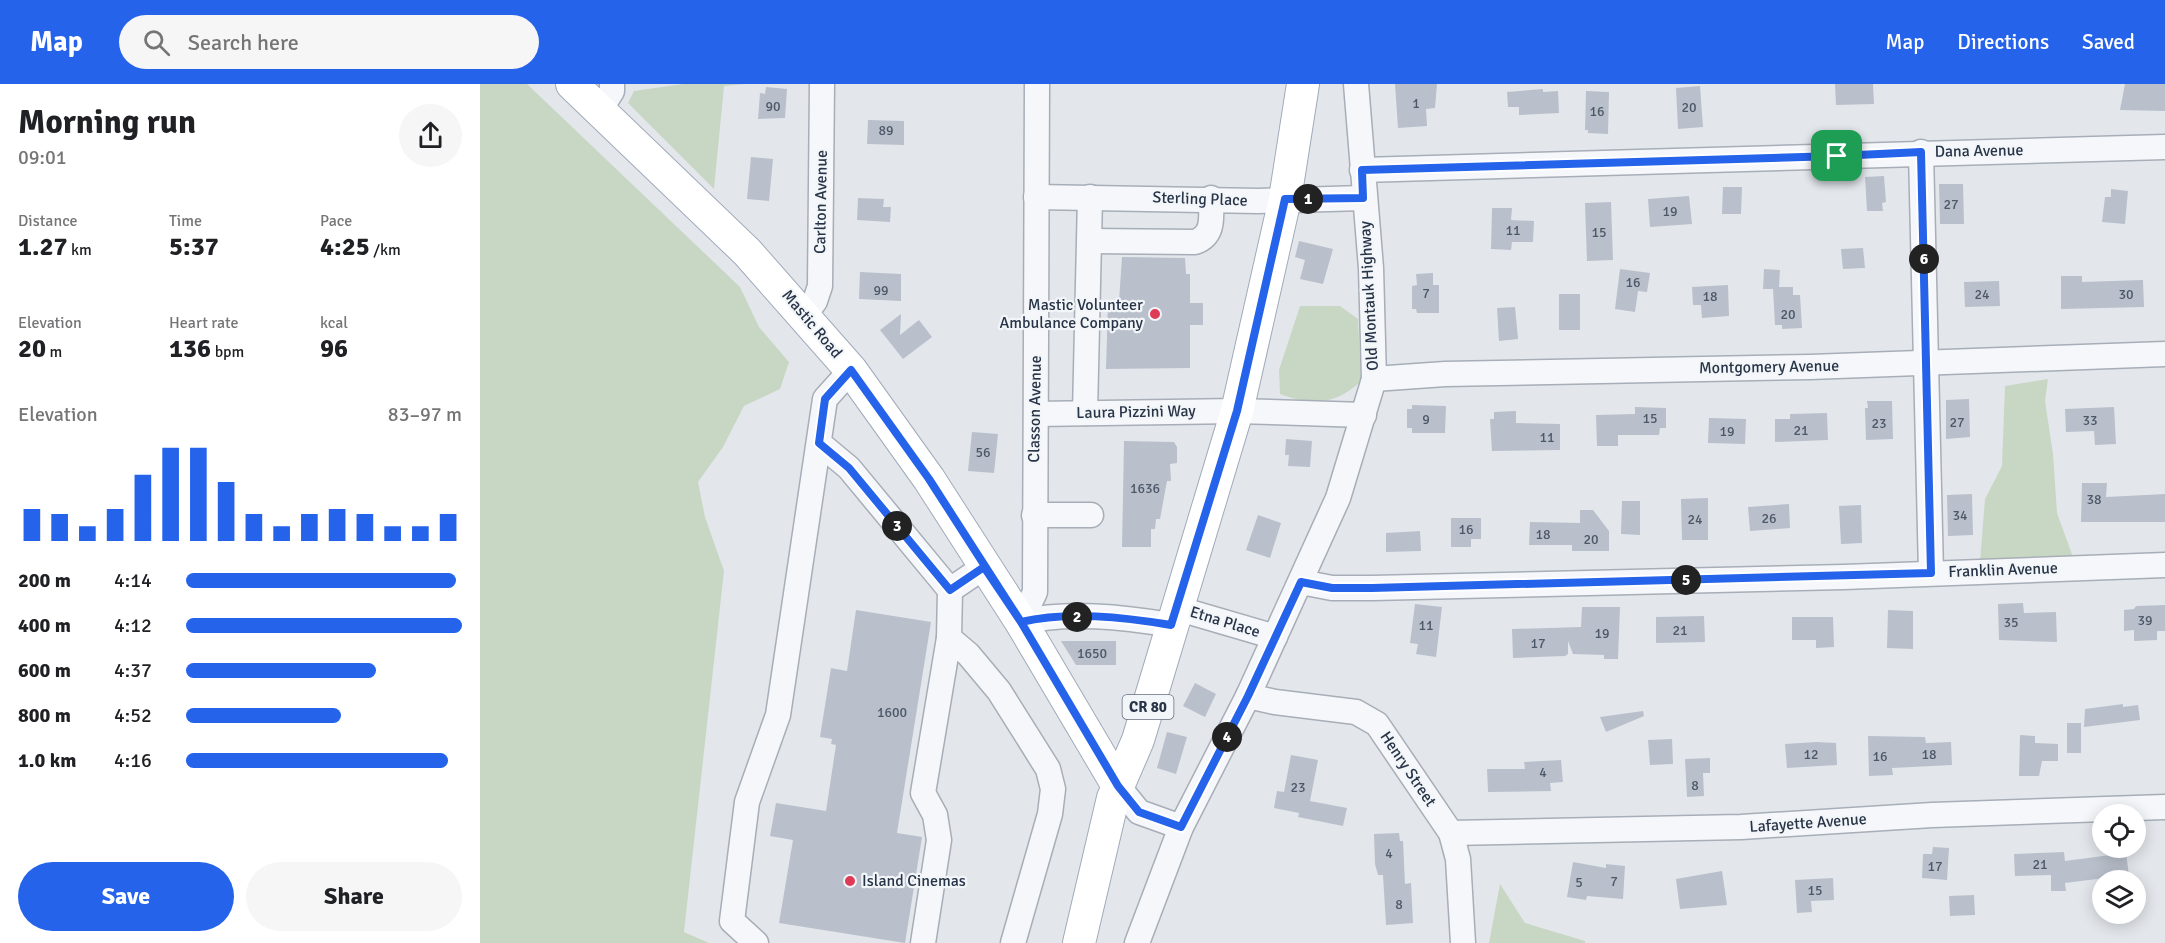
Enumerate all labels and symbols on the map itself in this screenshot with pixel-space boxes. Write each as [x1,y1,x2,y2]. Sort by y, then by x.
house number: 1 [1412,95,1420,112]
house number: 90 [765,98,781,115]
house number: 20 [1681,99,1697,116]
house number: 16 [1589,103,1605,120]
house number: 89 [878,122,894,139]
pin [1811,130,1862,181]
street label: Dana Avenue [1934,140,2024,162]
street label: Carlton Avenue [810,150,832,254]
pin: 1 [1293,184,1323,214]
street label: Sterling Place [1152,187,1248,211]
house number: 27 [1943,196,1959,213]
house number: 19 [1662,203,1678,220]
street label: Old Montauk Highway [1355,220,1383,371]
house number: 11 [1505,222,1521,239]
house number: 15 [1591,224,1607,241]
pin: 6 [1909,244,1939,274]
house number: 16 [1625,274,1641,291]
house number: 99 [873,282,889,299]
house number: 7 [1422,285,1430,302]
street label: Mastic Road [778,286,846,362]
house number: 24 [1974,286,1990,303]
house number: 30 [2118,286,2134,303]
house number: 18 [1702,288,1718,305]
place label: Mastic Volunteer Ambulance Company [1000,295,1144,333]
house number: 20 [1780,306,1796,323]
marker: Mastic Volunteer Ambulance Company [1148,307,1162,321]
street label: Classon Avenue [1024,355,1046,463]
street label: Montgomery Avenue [1699,356,1839,378]
street label: Laura Pizzini Way [1076,401,1196,423]
house number: 15 [1642,410,1658,427]
house number: 9 [1422,411,1430,428]
house number: 33 [2082,412,2098,429]
house number: 27 [1949,414,1965,431]
house number: 23 [1871,415,1887,432]
house number: 21 [1793,422,1809,439]
house number: 19 [1719,423,1735,440]
house number: 11 [1539,429,1555,446]
house number: 56 [975,444,991,461]
house number: 1636 [1130,480,1160,497]
house number: 38 [2086,491,2102,508]
house number: 34 [1952,507,1968,524]
house number: 26 [1761,510,1777,527]
pin: 3 [882,511,912,541]
house number: 24 [1687,511,1703,528]
house number: 16 [1458,521,1474,538]
house number: 18 [1535,526,1551,543]
house number: 20 [1583,531,1599,548]
street label: Franklin Avenue [1948,558,2058,582]
pin: 5 [1671,565,1701,595]
pin: 2 [1062,602,1092,632]
street label: Etna Place [1188,602,1262,642]
house number: 39 [2137,612,2153,629]
house number: 35 [2003,614,2019,631]
house number: 11 [1418,617,1434,634]
house number: 21 [1672,622,1688,639]
house number: 19 [1594,625,1610,642]
house number: 17 [1530,635,1546,652]
house number: 1650 [1077,645,1107,662]
road number: CR 80 [1122,695,1174,719]
house number: 1600 [877,704,907,721]
pin: 4 [1212,722,1242,752]
street label: Henry Street [1376,728,1441,811]
house number: 12 [1803,746,1819,763]
house number: 18 [1921,746,1937,763]
house number: 16 [1872,748,1888,765]
house number: 4 [1539,764,1547,781]
house number: 8 [1691,777,1699,794]
house number: 23 [1290,779,1306,796]
street label: Lafayette Avenue [1749,809,1867,837]
house number: 4 [1385,845,1393,862]
house number: 21 [2032,856,2048,873]
house number: 17 [1927,858,1943,875]
place label: Island Cinemas [862,871,966,891]
house number: 7 [1610,873,1618,890]
marker: Island Cinemas [843,874,857,888]
house number: 5 [1575,874,1583,891]
house number: 15 [1807,882,1823,899]
house number: 8 [1395,896,1403,913]

